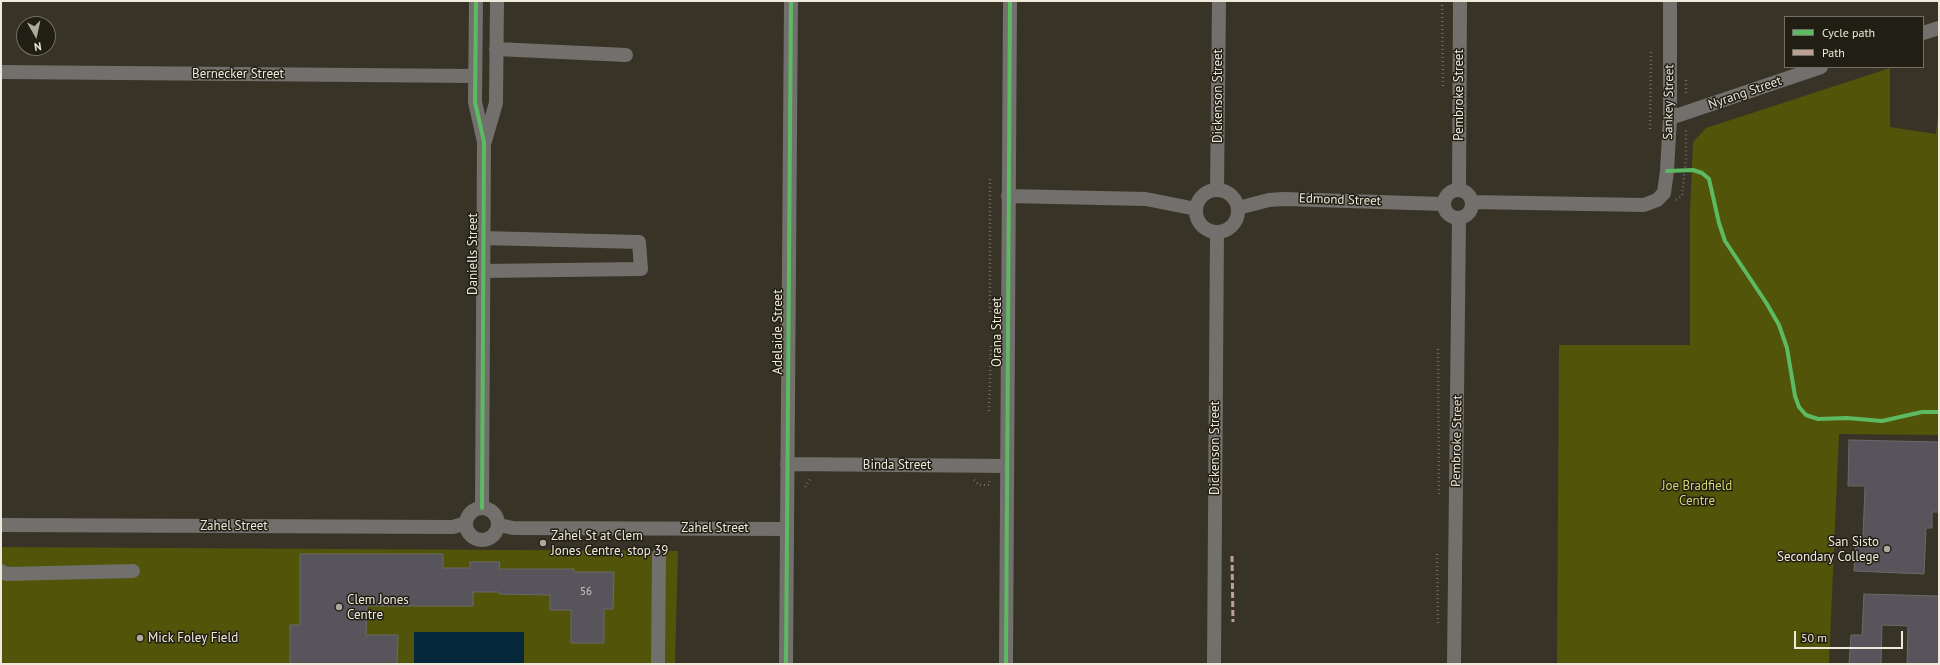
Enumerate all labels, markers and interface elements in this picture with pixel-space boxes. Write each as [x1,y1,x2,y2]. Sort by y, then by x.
north arrow [16,16,56,56]
legend [1784,16,1924,68]
text: Cycle path [1822,25,1875,40]
text: N [33,39,42,54]
text: Path [1822,45,1845,60]
street label: Dickenson Street [1210,49,1226,143]
street label: Pembroke Street [1451,49,1467,141]
street label: Sankey Street [1661,64,1677,140]
street label: Bernecker Street [192,66,284,82]
street label: Nyrang Street [1706,73,1784,113]
street label: Edmond Street [1299,191,1381,209]
street label: Daniells Street [465,213,481,295]
street label: Adelaide Street [770,289,786,375]
street label: Orana Street [989,297,1005,367]
street label: Pembroke Street [1448,395,1466,487]
street label: Dickenson Street [1207,401,1223,495]
street label: Binda Street [863,457,931,473]
park label: Joe Bradfield Centre [1662,478,1732,509]
street label: Zahel Street [200,518,268,534]
street label: Zahel Street [681,520,749,536]
place label: Zahel St at Clem Jones Centre, stop 39 [551,528,668,559]
place label: San Sisto Secondary College [1777,534,1879,565]
marker: Zahel St at Clem Jones Centre, stop 39 [538,538,548,548]
marker: San Sisto Secondary College [1882,544,1892,554]
house number: 56 [580,585,592,599]
place label: Clem Jones Centre [347,592,409,623]
marker: Clem Jones Centre [334,602,344,612]
scale bar [1796,623,1905,649]
place label: Mick Foley Field [148,630,238,646]
text: 50 m [1801,630,1827,645]
marker: Mick Foley Field [135,633,145,643]

